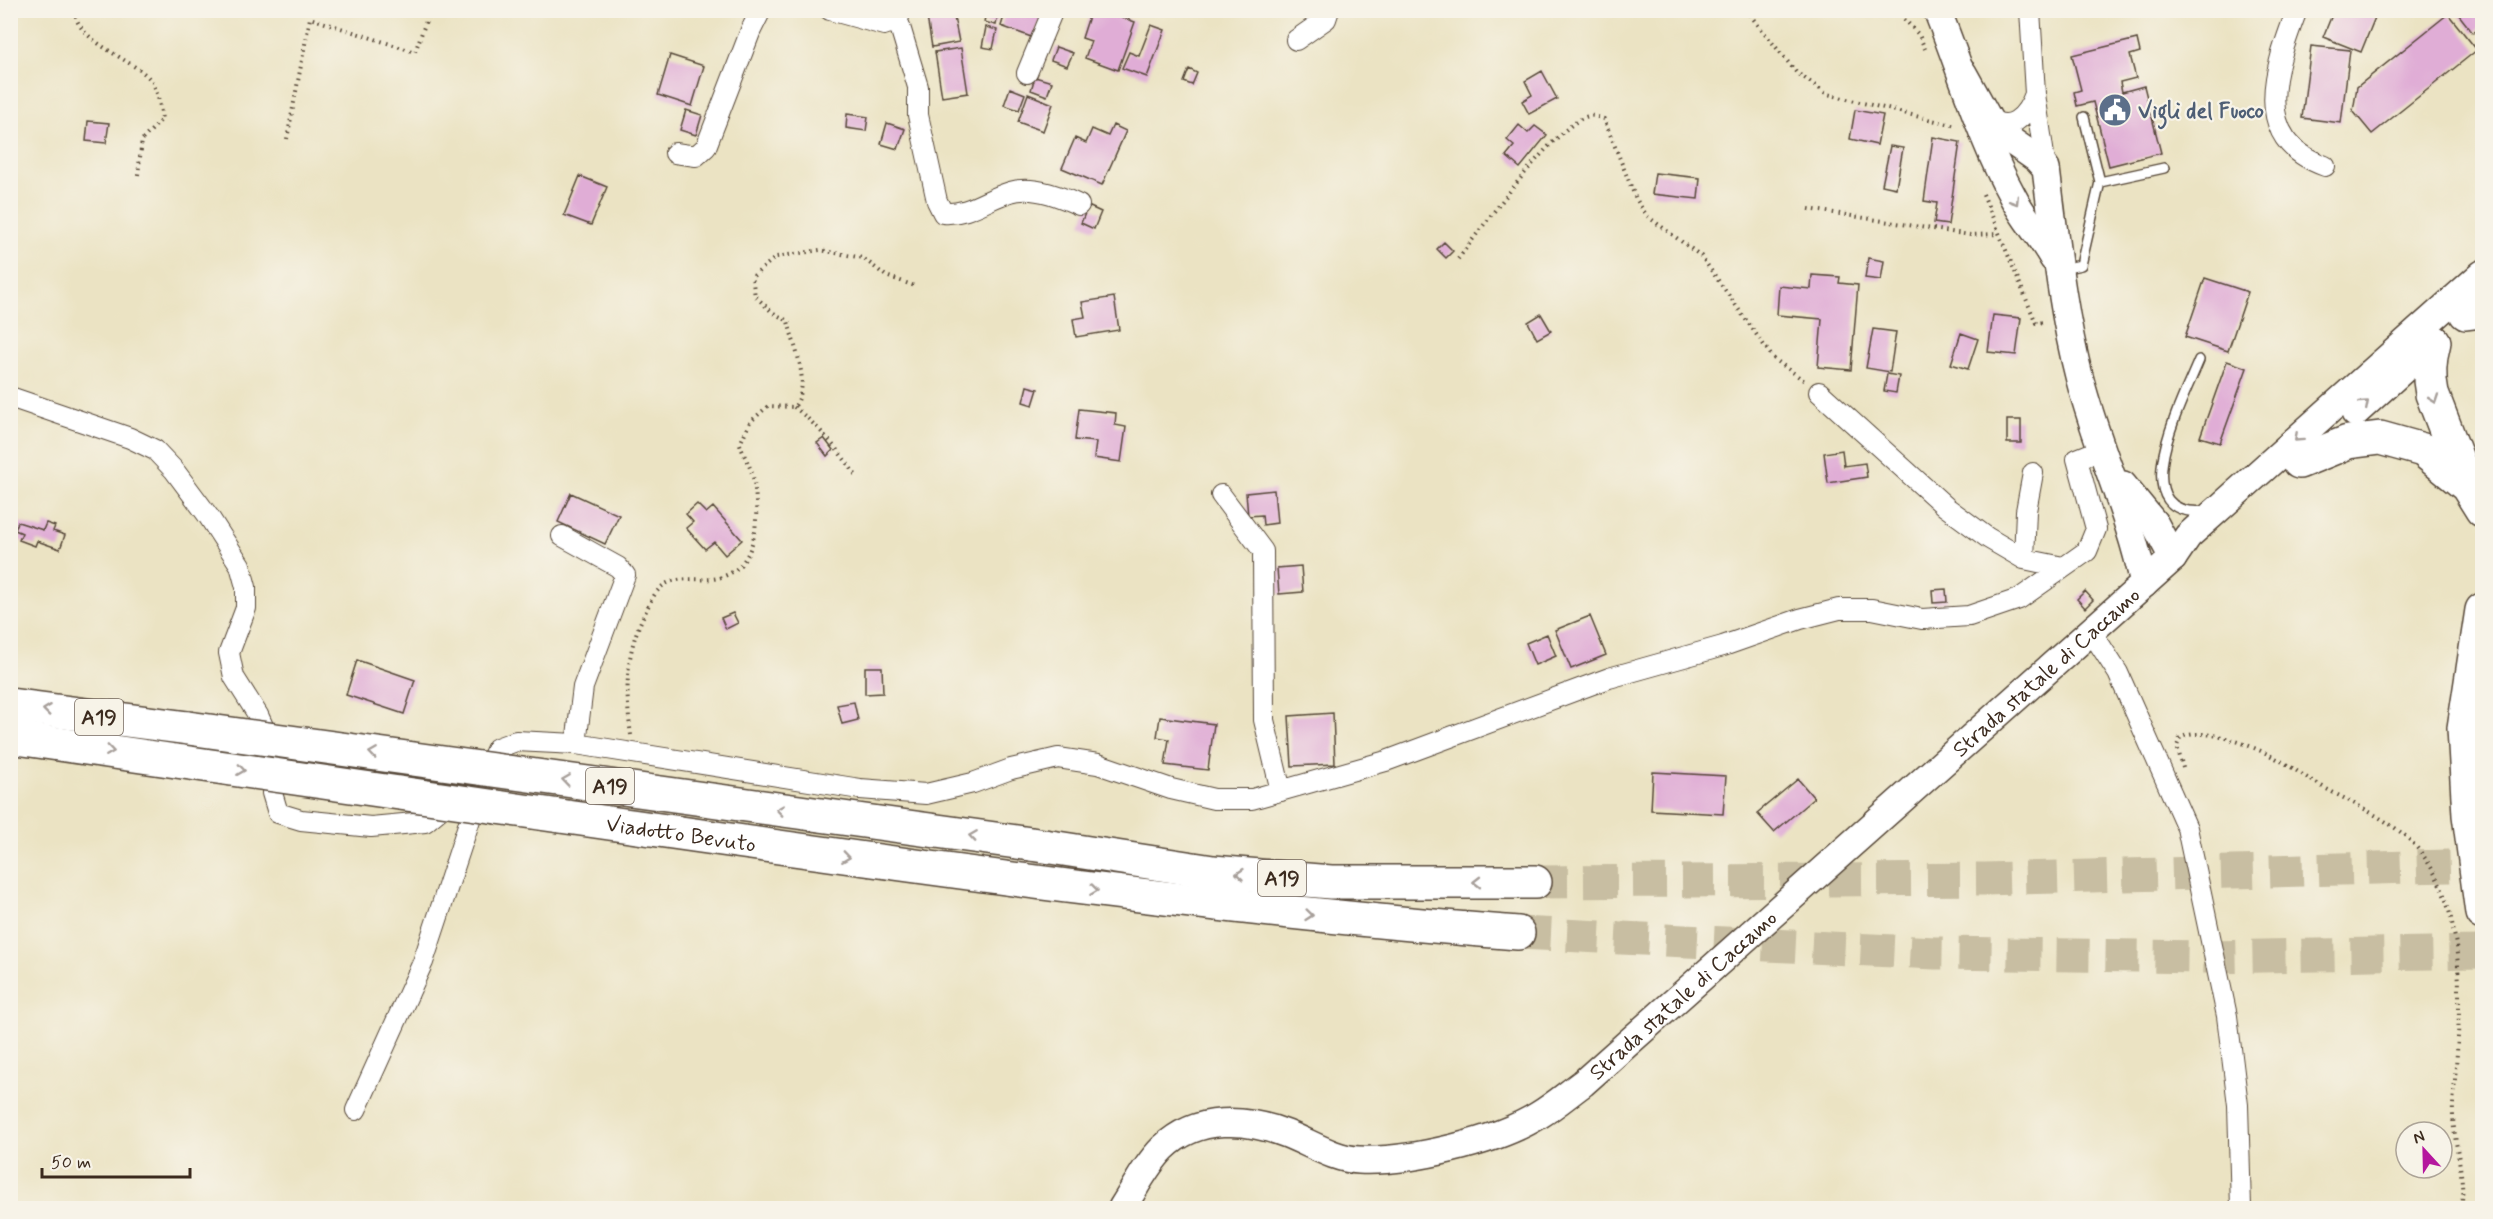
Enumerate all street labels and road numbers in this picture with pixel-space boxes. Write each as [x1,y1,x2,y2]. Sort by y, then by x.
street label: Strada statale di Caccamo [1947,582,2147,764]
road number: A19 [75,699,123,735]
road number: A19 [586,768,634,804]
street label: Viadotto Bevuto [604,811,758,860]
road number: A19 [1258,860,1306,896]
street label: Strada statale di Caccamo [1584,905,1784,1087]

